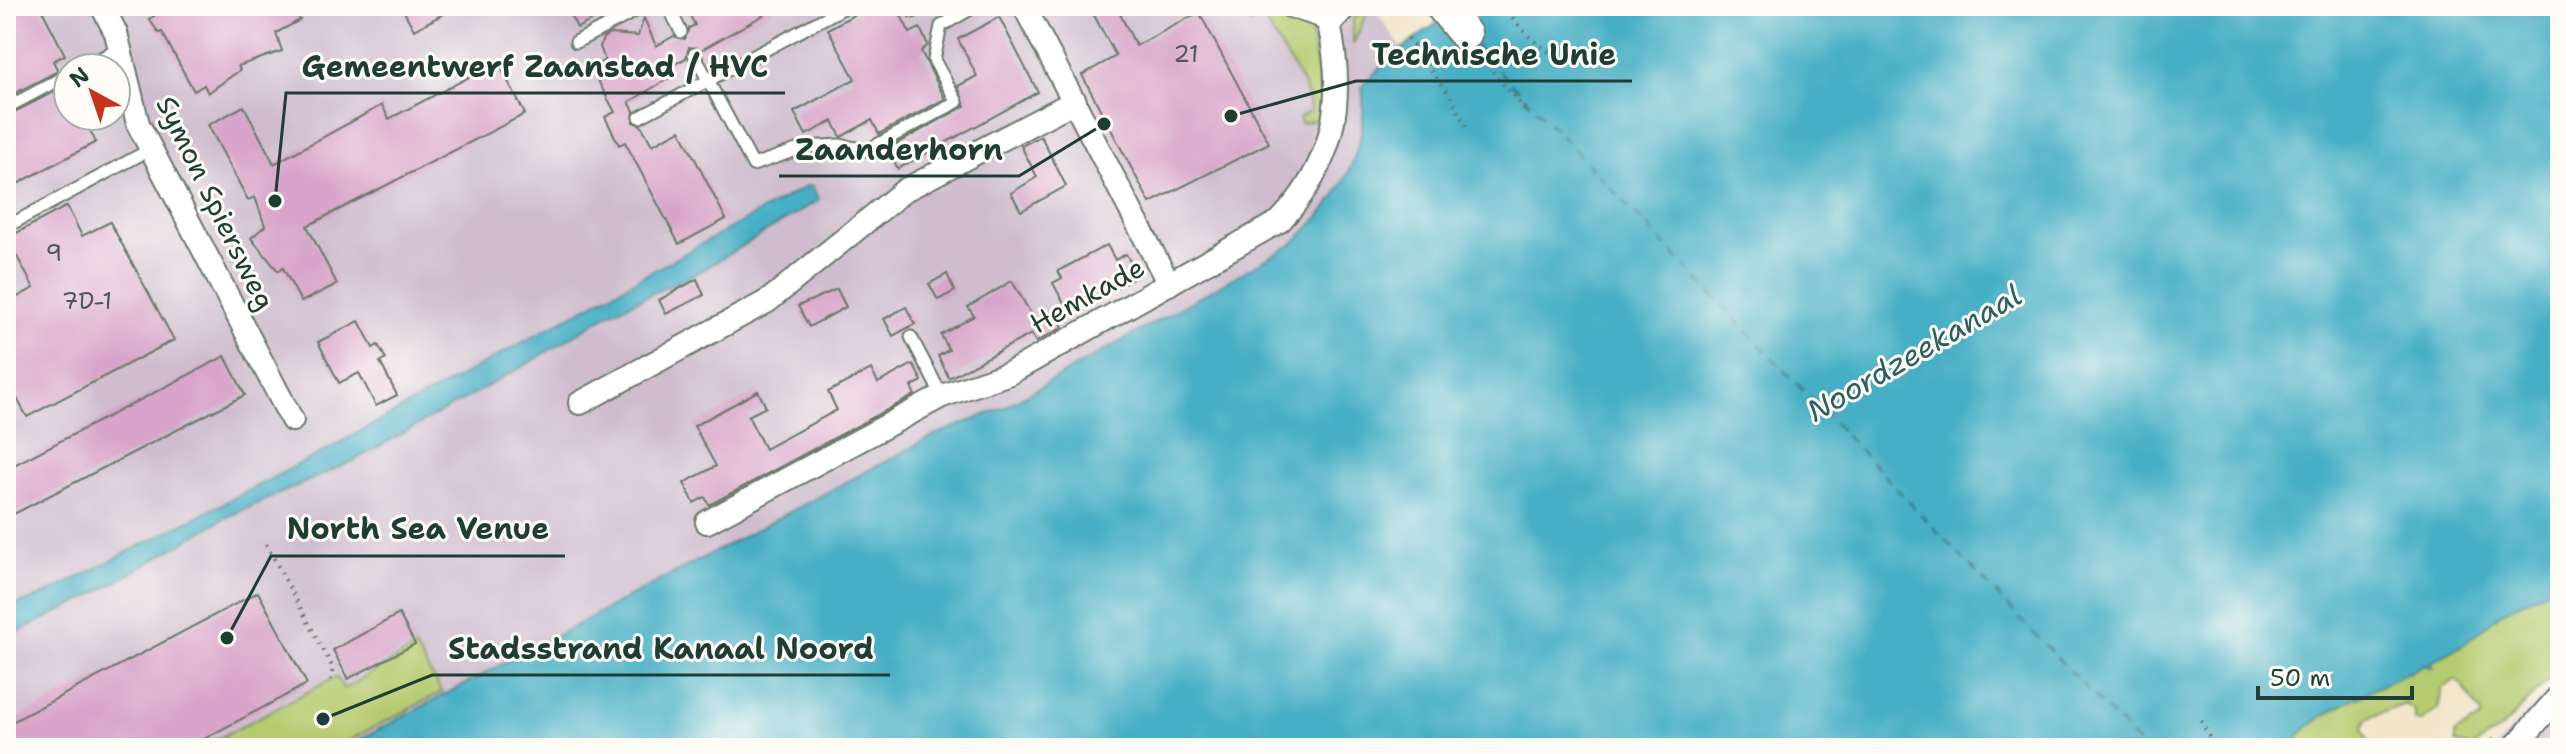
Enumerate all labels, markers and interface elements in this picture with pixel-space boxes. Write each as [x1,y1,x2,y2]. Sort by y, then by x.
callout: Technische Unie [1356,27,1632,81]
text: Technische Unie [1372,34,1616,75]
house number: 21 [1173,38,1199,70]
callout: Gemeentwerf Zaanstad / HVC [286,39,785,93]
text: Gemeentwerf Zaanstad / HVC [302,46,768,87]
north arrow [52,52,132,132]
text: N [63,60,95,94]
street label: Symon Spiersweg [148,90,284,316]
callout: Zaanderhorn [779,122,1019,176]
text: Zaanderhorn [795,129,1003,170]
house number: 9 [46,237,62,269]
street label: Hemkade [1023,248,1151,342]
water label: Noordzeekanaal [1799,275,2029,431]
house number: 7D-1 [62,285,112,317]
callout: North Sea Venue [271,502,565,556]
text: North Sea Venue [287,508,549,549]
callout: Stadsstrand Kanaal Noord [432,621,890,675]
text: Stadsstrand Kanaal Noord [448,628,874,669]
scale bar [2258,650,2412,700]
text: 50 m [2270,662,2330,694]

